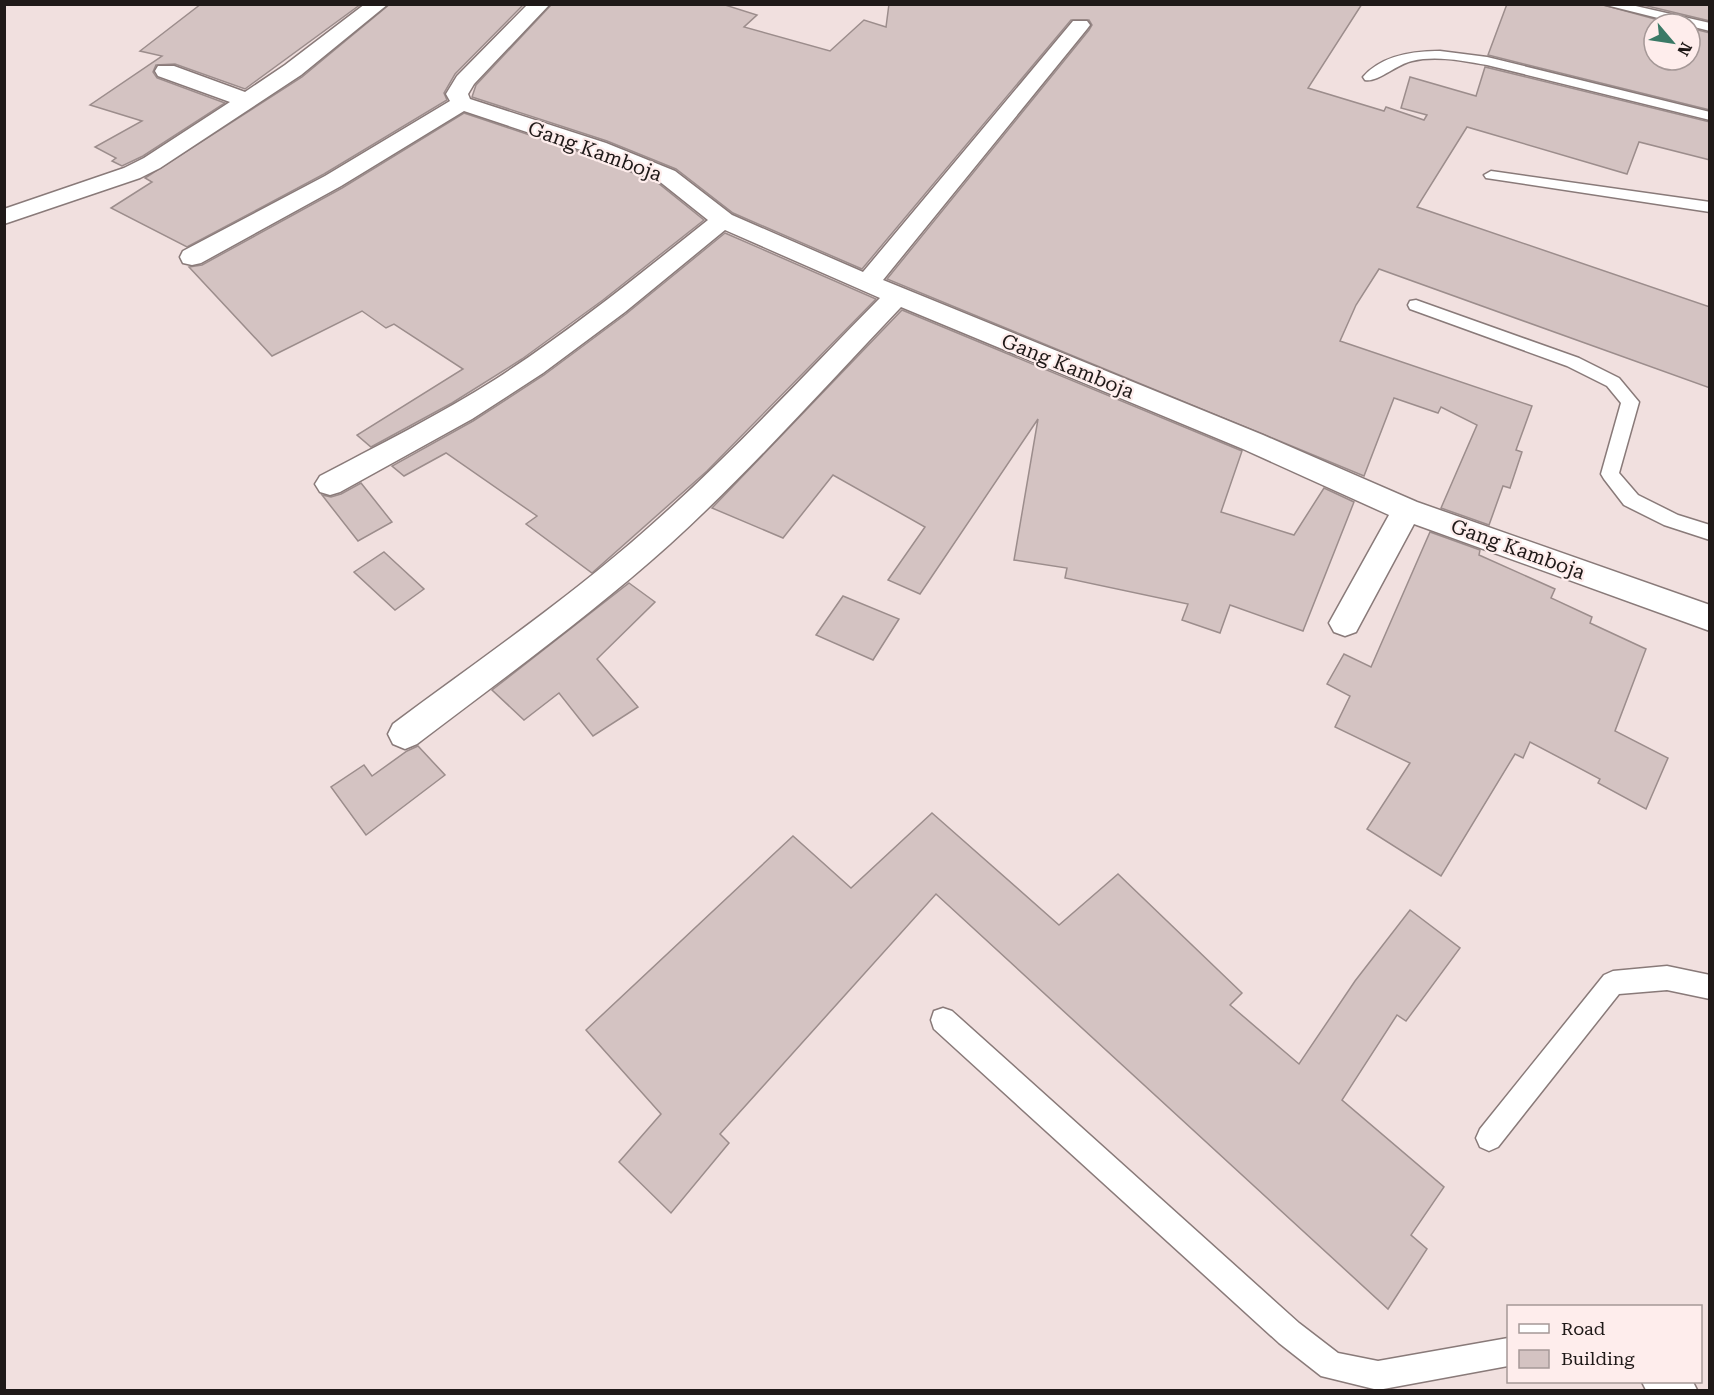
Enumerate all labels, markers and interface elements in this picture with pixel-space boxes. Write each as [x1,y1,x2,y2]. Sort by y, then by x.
north arrow [1642,12,1702,72]
text: N [1673,39,1696,59]
street label: Gang Kamboja [525,116,665,186]
street label: Gang Kamboja [998,328,1138,404]
street label: Gang Kamboja [1448,514,1588,584]
legend [1507,1305,1702,1383]
text: Road [1561,1318,1606,1339]
text: Building [1561,1348,1635,1369]

